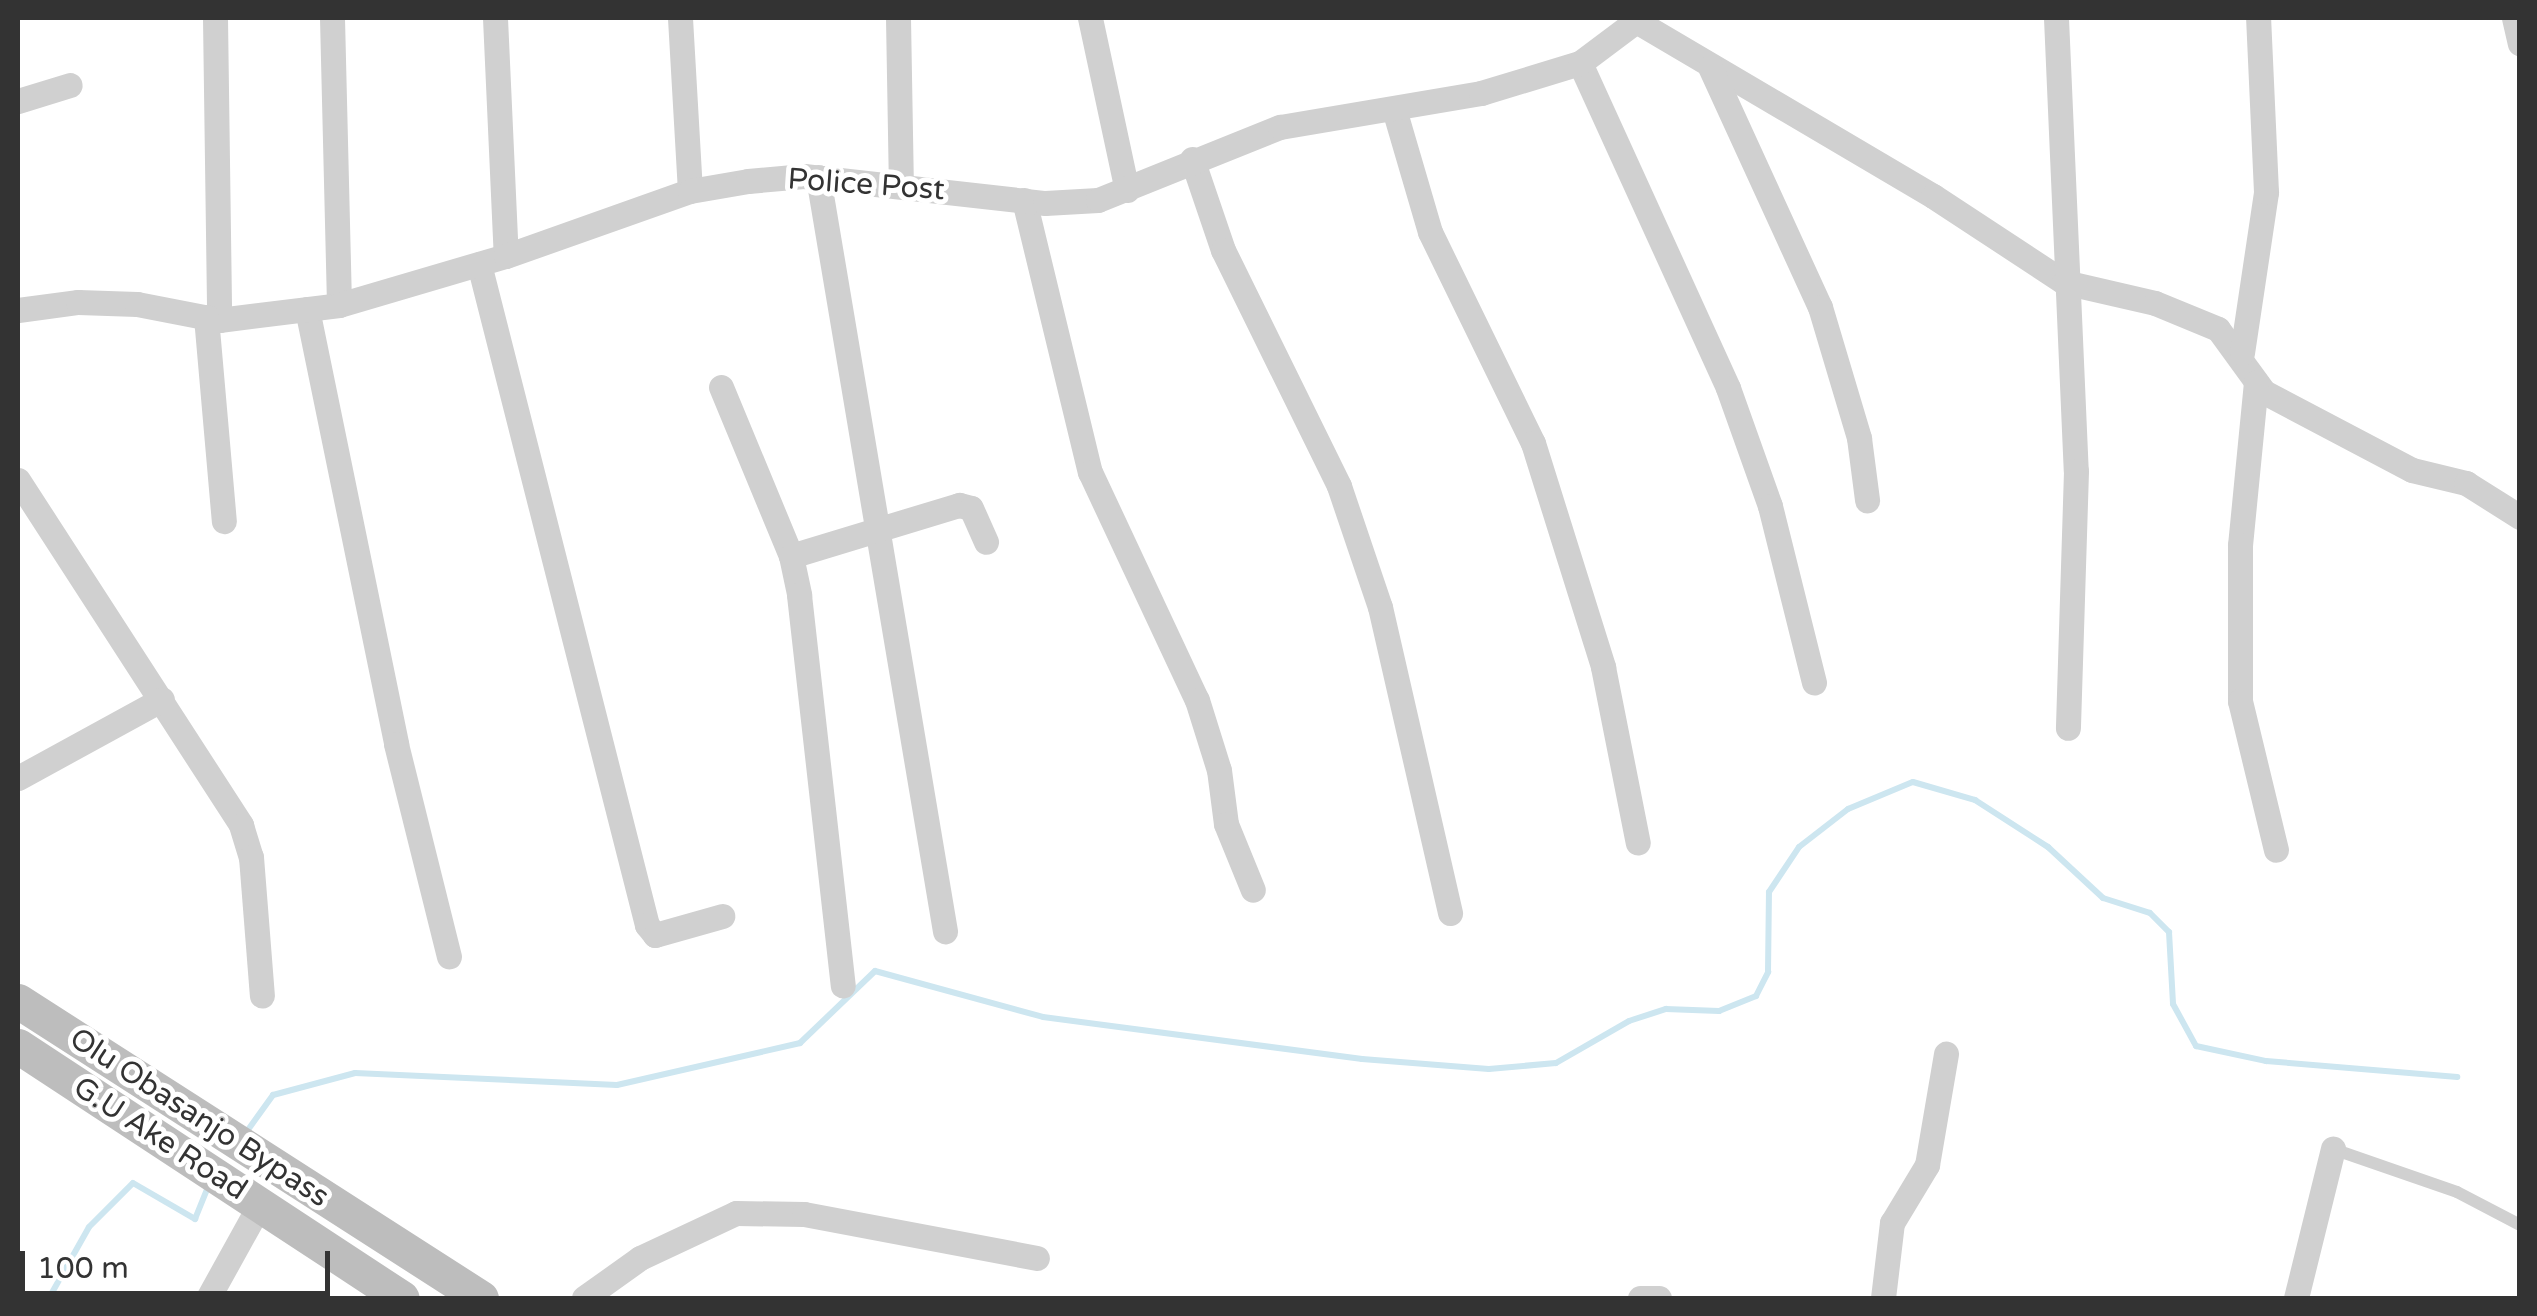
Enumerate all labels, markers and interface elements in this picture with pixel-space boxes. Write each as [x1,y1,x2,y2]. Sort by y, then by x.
street label: Police Post [786,162,946,208]
street label: Olu Obasanjo Bypass [63,1021,335,1215]
street label: G.U Ake Road [67,1070,253,1208]
scale bar [25,1231,335,1293]
text: 100 m [37,1250,129,1287]

